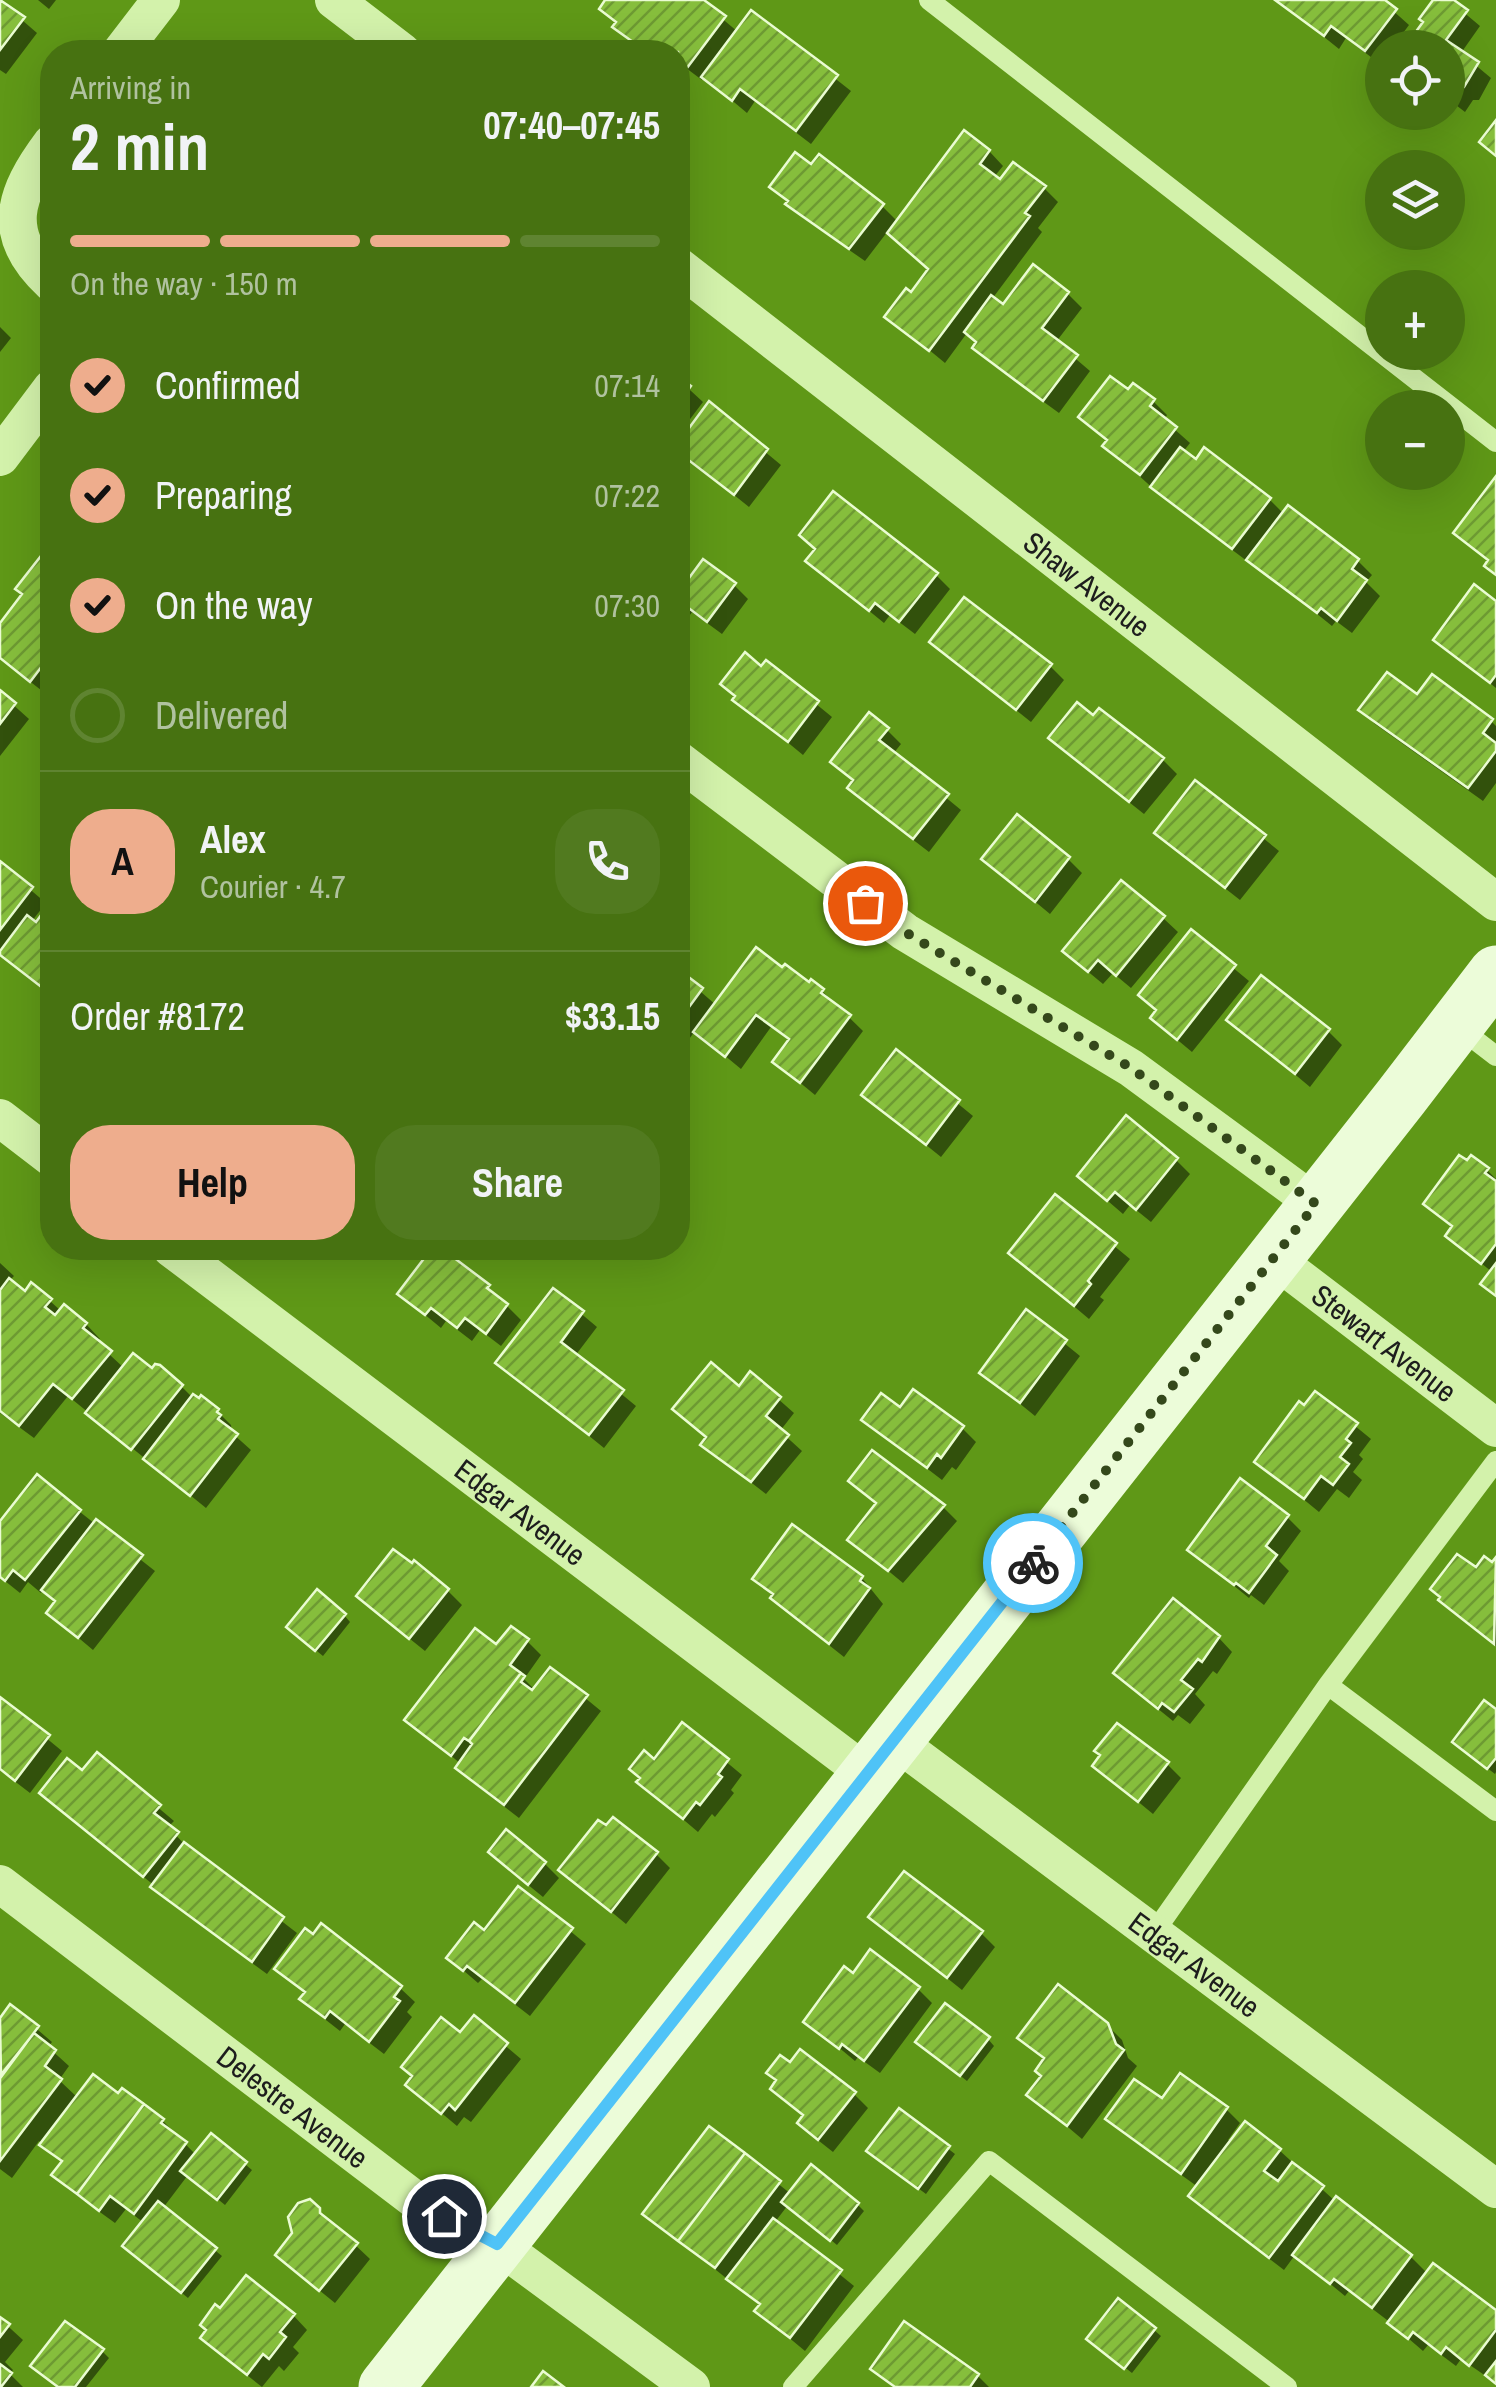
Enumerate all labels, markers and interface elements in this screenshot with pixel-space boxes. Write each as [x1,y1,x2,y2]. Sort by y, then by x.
map controls [1365,30,1465,490]
button: locate [1365,30,1465,130]
text: Arriving in [70,66,191,109]
text: 07:40–07:45 [483,100,660,151]
text: 2 min [70,103,209,190]
button: layers [1365,150,1465,250]
text: On the way · 150 m [70,262,298,305]
button: + [1365,270,1465,370]
icon: check [70,358,125,413]
text: Confirmed [155,360,300,411]
text: 07:14 [594,364,660,407]
button: − [1365,390,1465,490]
icon: check [70,468,125,523]
text: Preparing [155,470,292,521]
text: 07:22 [594,474,660,517]
street label: Shaw Avenue [1015,522,1158,646]
icon: check [70,578,125,633]
text: On the way [155,580,313,631]
text: 07:30 [594,584,660,627]
text: Delivered [155,690,288,741]
button: phone [555,809,660,914]
text: Alex [200,814,266,865]
text: A [111,836,134,887]
pin [823,861,908,946]
text: Courier · 4.7 [200,865,346,908]
icon: bag [838,876,893,931]
text: Order #8172 [70,991,245,1042]
text: $33.15 [565,991,660,1042]
button: Help [70,1125,355,1240]
button: Share [375,1125,660,1240]
street label: Stewart Avenue [1304,1275,1465,1411]
street label: Edgar Avenue [447,1450,594,1575]
courier [983,1513,1083,1613]
icon: bike [1006,1536,1061,1591]
street label: Edgar Avenue [1121,1902,1268,2026]
street label: Delestre Avenue [209,2036,377,2177]
pin [402,2174,487,2259]
icon: home [417,2189,472,2244]

